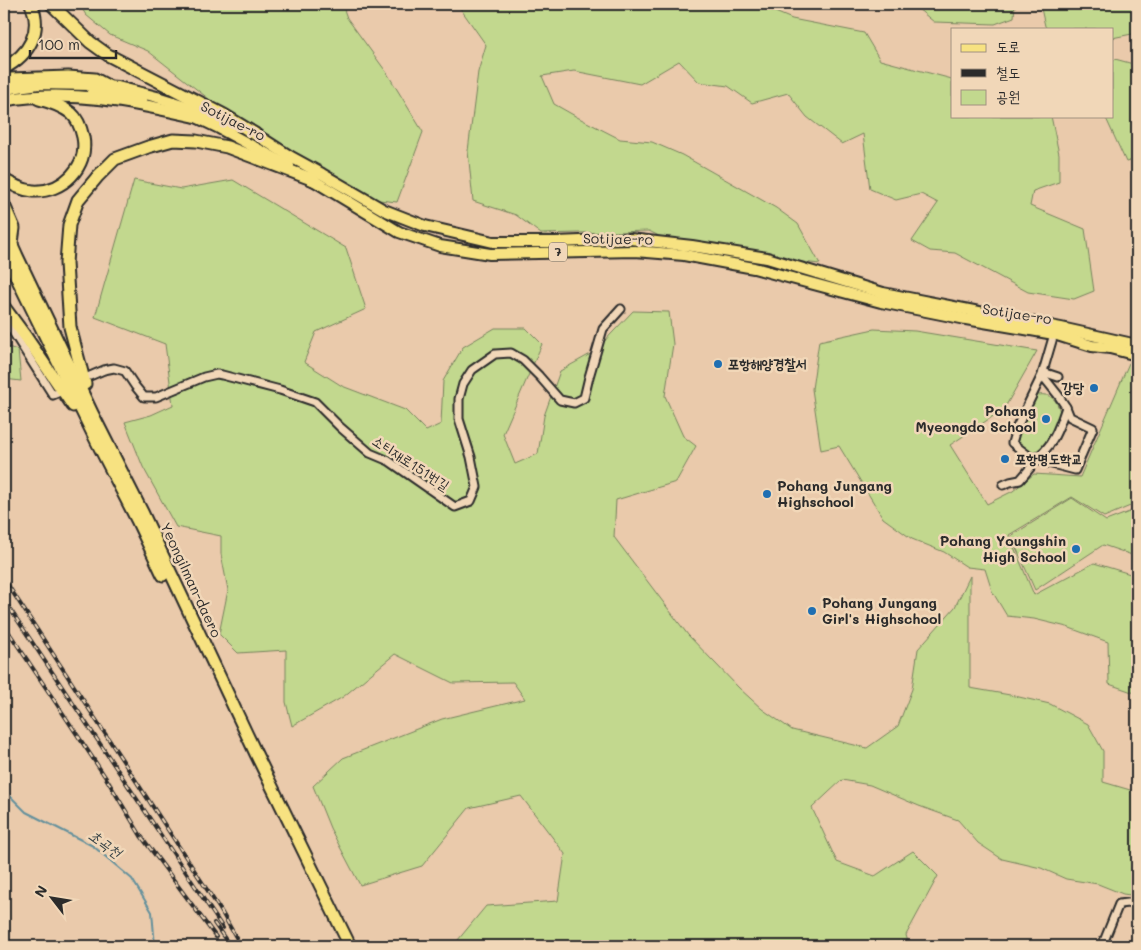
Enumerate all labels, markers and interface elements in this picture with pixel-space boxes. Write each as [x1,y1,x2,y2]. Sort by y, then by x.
scale bar [30,28,116,60]
legend [951,28,1114,118]
text: 100 m [38,34,80,54]
text: 도로 [996,36,1020,56]
text: 철도 [996,62,1020,82]
text: 공원 [996,86,1020,106]
street label: Sotijae-ro [198,96,269,145]
street label: Sotijae-ro [583,228,653,249]
road number: 7 [549,242,567,262]
street label: Sotijae-ro [981,299,1053,328]
place label: 포항해양경찰서 [728,354,807,373]
marker: 포항해양경찰서 [712,358,724,370]
place label: 강당 [1061,378,1085,397]
marker: 강당 [1088,382,1100,394]
place label: Pohang Myeongdo School [915,401,1036,436]
marker: Pohang Myeongdo School [1040,413,1052,425]
street label: 소티재로151번길 [369,431,454,495]
place label: 포항명도학교 [1015,449,1083,468]
marker: 포항명도학교 [999,453,1011,465]
place label: Pohang Jungang Highschool [777,476,892,511]
marker: Pohang Jungang Highschool [761,488,773,500]
street label: Yeongilman-daero [156,519,226,640]
place label: Pohang Youngshin High School [940,531,1066,566]
marker: Pohang Youngshin High School [1070,543,1082,555]
place label: Pohang Jungang Girl's Highschool [822,593,941,628]
marker: Pohang Jungang Girl's Highschool [806,605,818,617]
water label: 초곡천 [85,824,128,863]
north arrow [28,872,78,922]
text: N [30,882,51,901]

